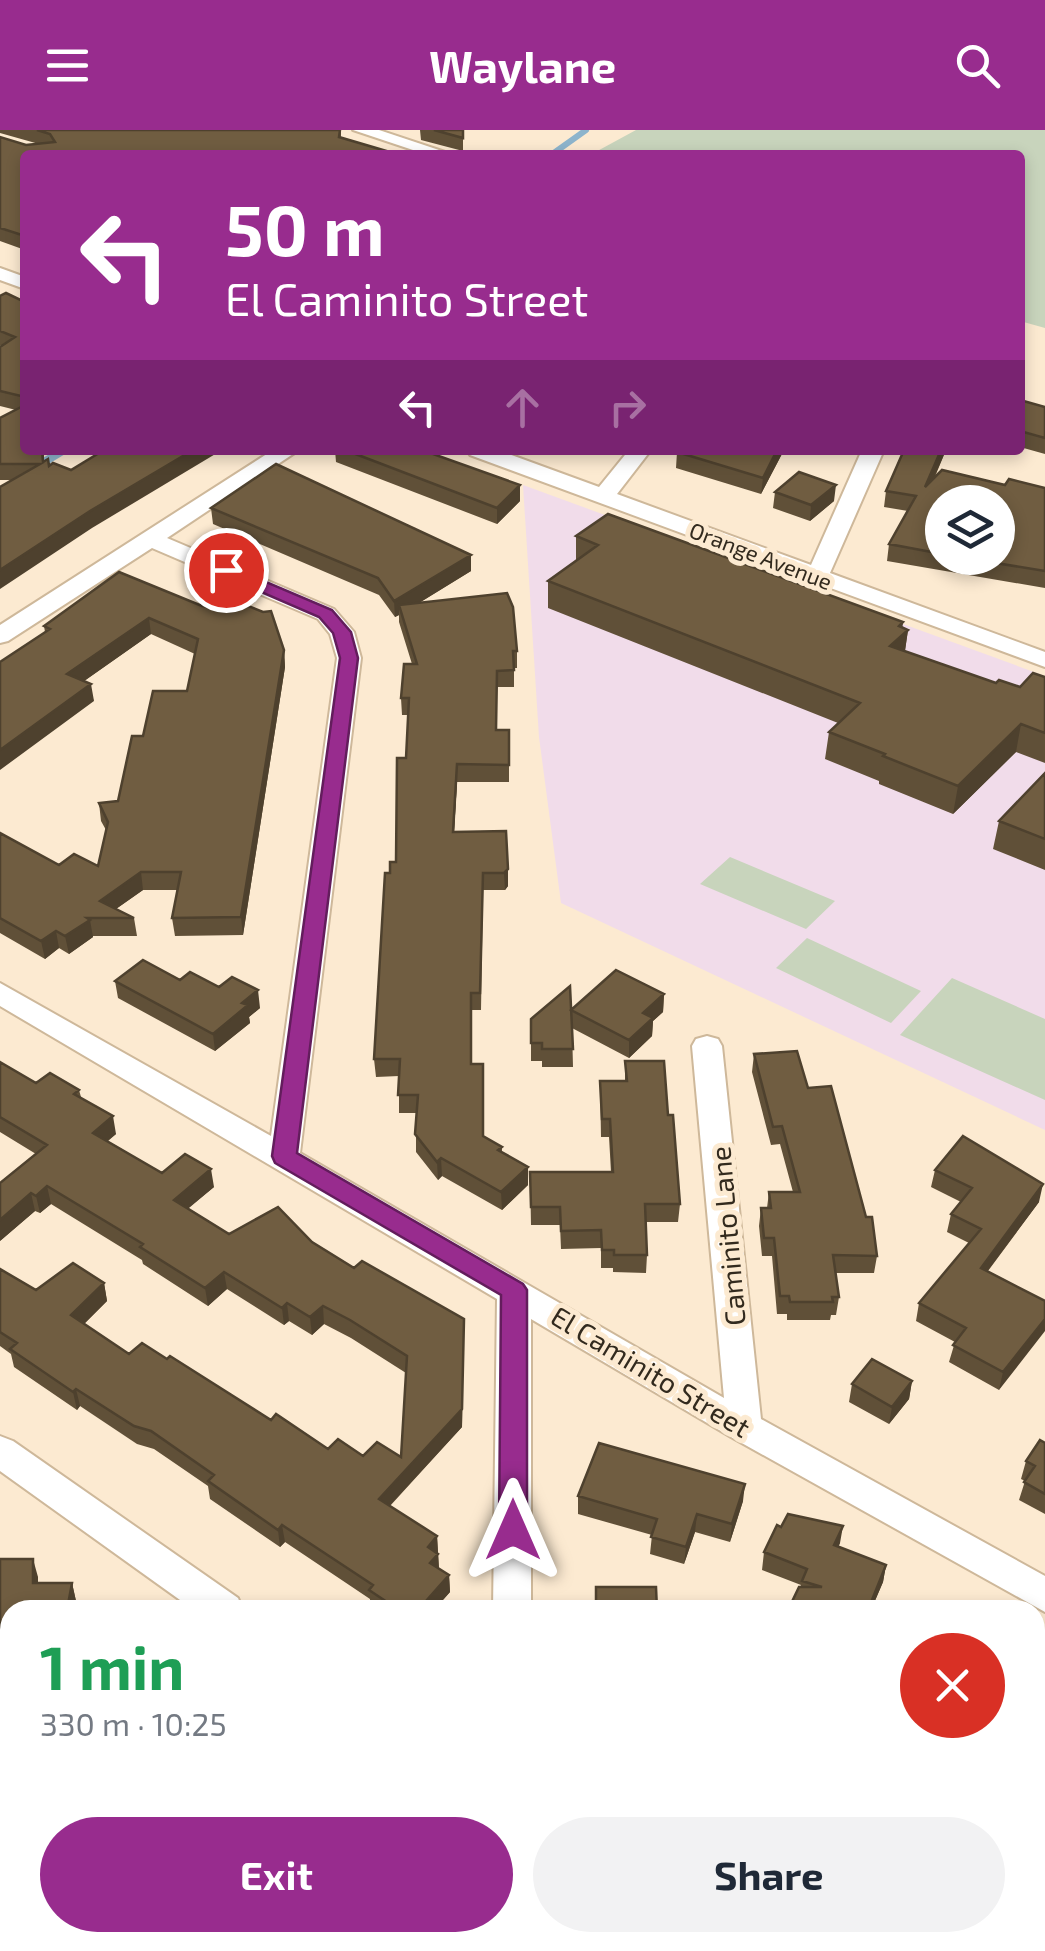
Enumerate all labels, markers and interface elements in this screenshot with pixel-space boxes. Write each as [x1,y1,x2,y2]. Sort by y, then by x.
icon: menu [40,38,95,93]
text: Waylane [429,38,616,92]
icon: search [950,38,1005,93]
text: 50 m [225,186,385,270]
icon: left [60,190,190,320]
text: El Caminito Street [225,271,589,325]
icon: left [390,380,445,435]
icon: ahead [495,380,550,435]
icon: right [600,380,655,435]
map controls [925,485,1015,575]
button: layers [925,485,1015,575]
street label: Orange Avenue [686,516,836,594]
pin [184,528,269,613]
icon: arrive [199,543,254,598]
street label: Caminito Lane [702,1145,752,1327]
street label: El Caminito Street [545,1298,757,1444]
position arrow [461,1478,565,1582]
text: 1 min [40,1630,184,1702]
button: close [900,1633,1005,1738]
text: 330 m · 10:25 [40,1704,227,1742]
button: Exit [40,1817,513,1932]
button: Share [533,1817,1005,1932]

